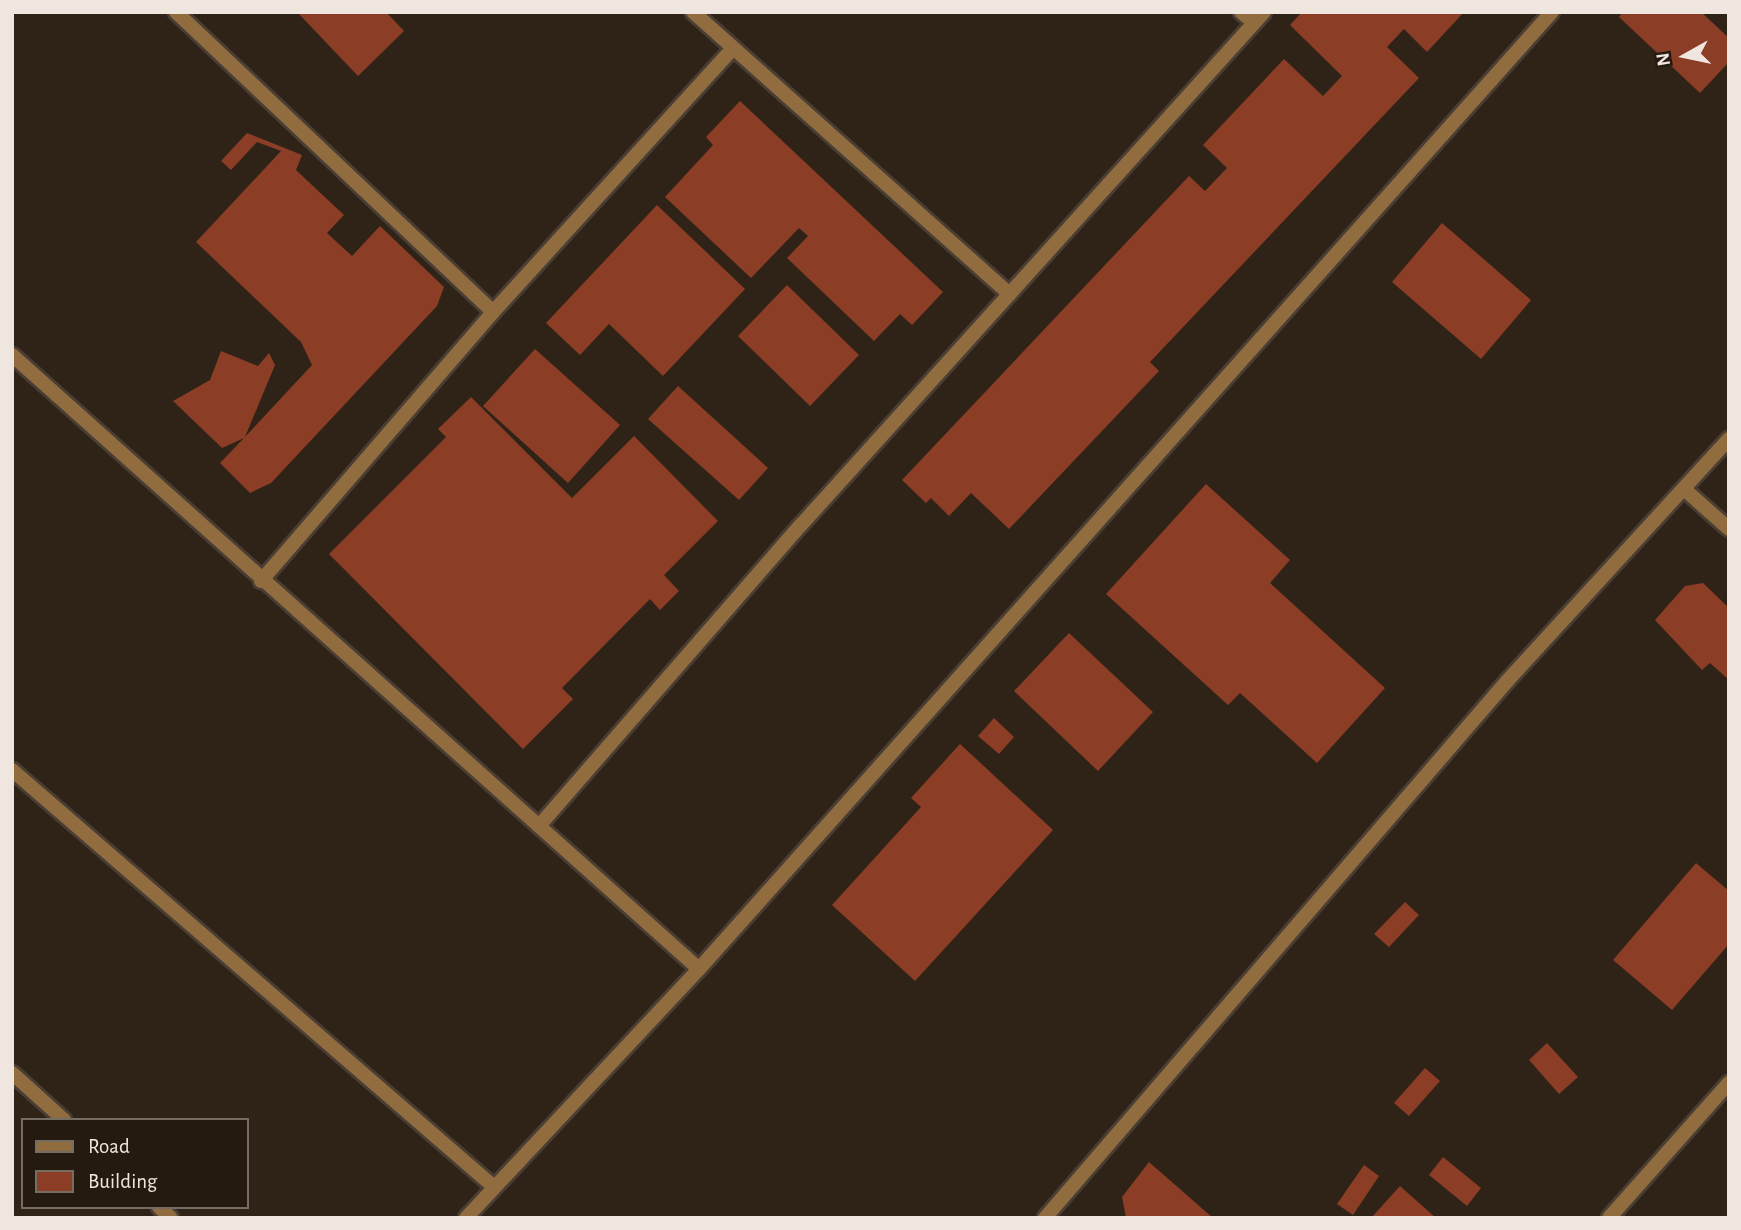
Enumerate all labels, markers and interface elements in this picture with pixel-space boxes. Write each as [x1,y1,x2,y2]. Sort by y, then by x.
north arrow [1650,21,1720,91]
text: N [1653,51,1674,67]
legend [21,1118,248,1209]
text: Road [88,1136,130,1157]
text: Building [88,1171,157,1192]

